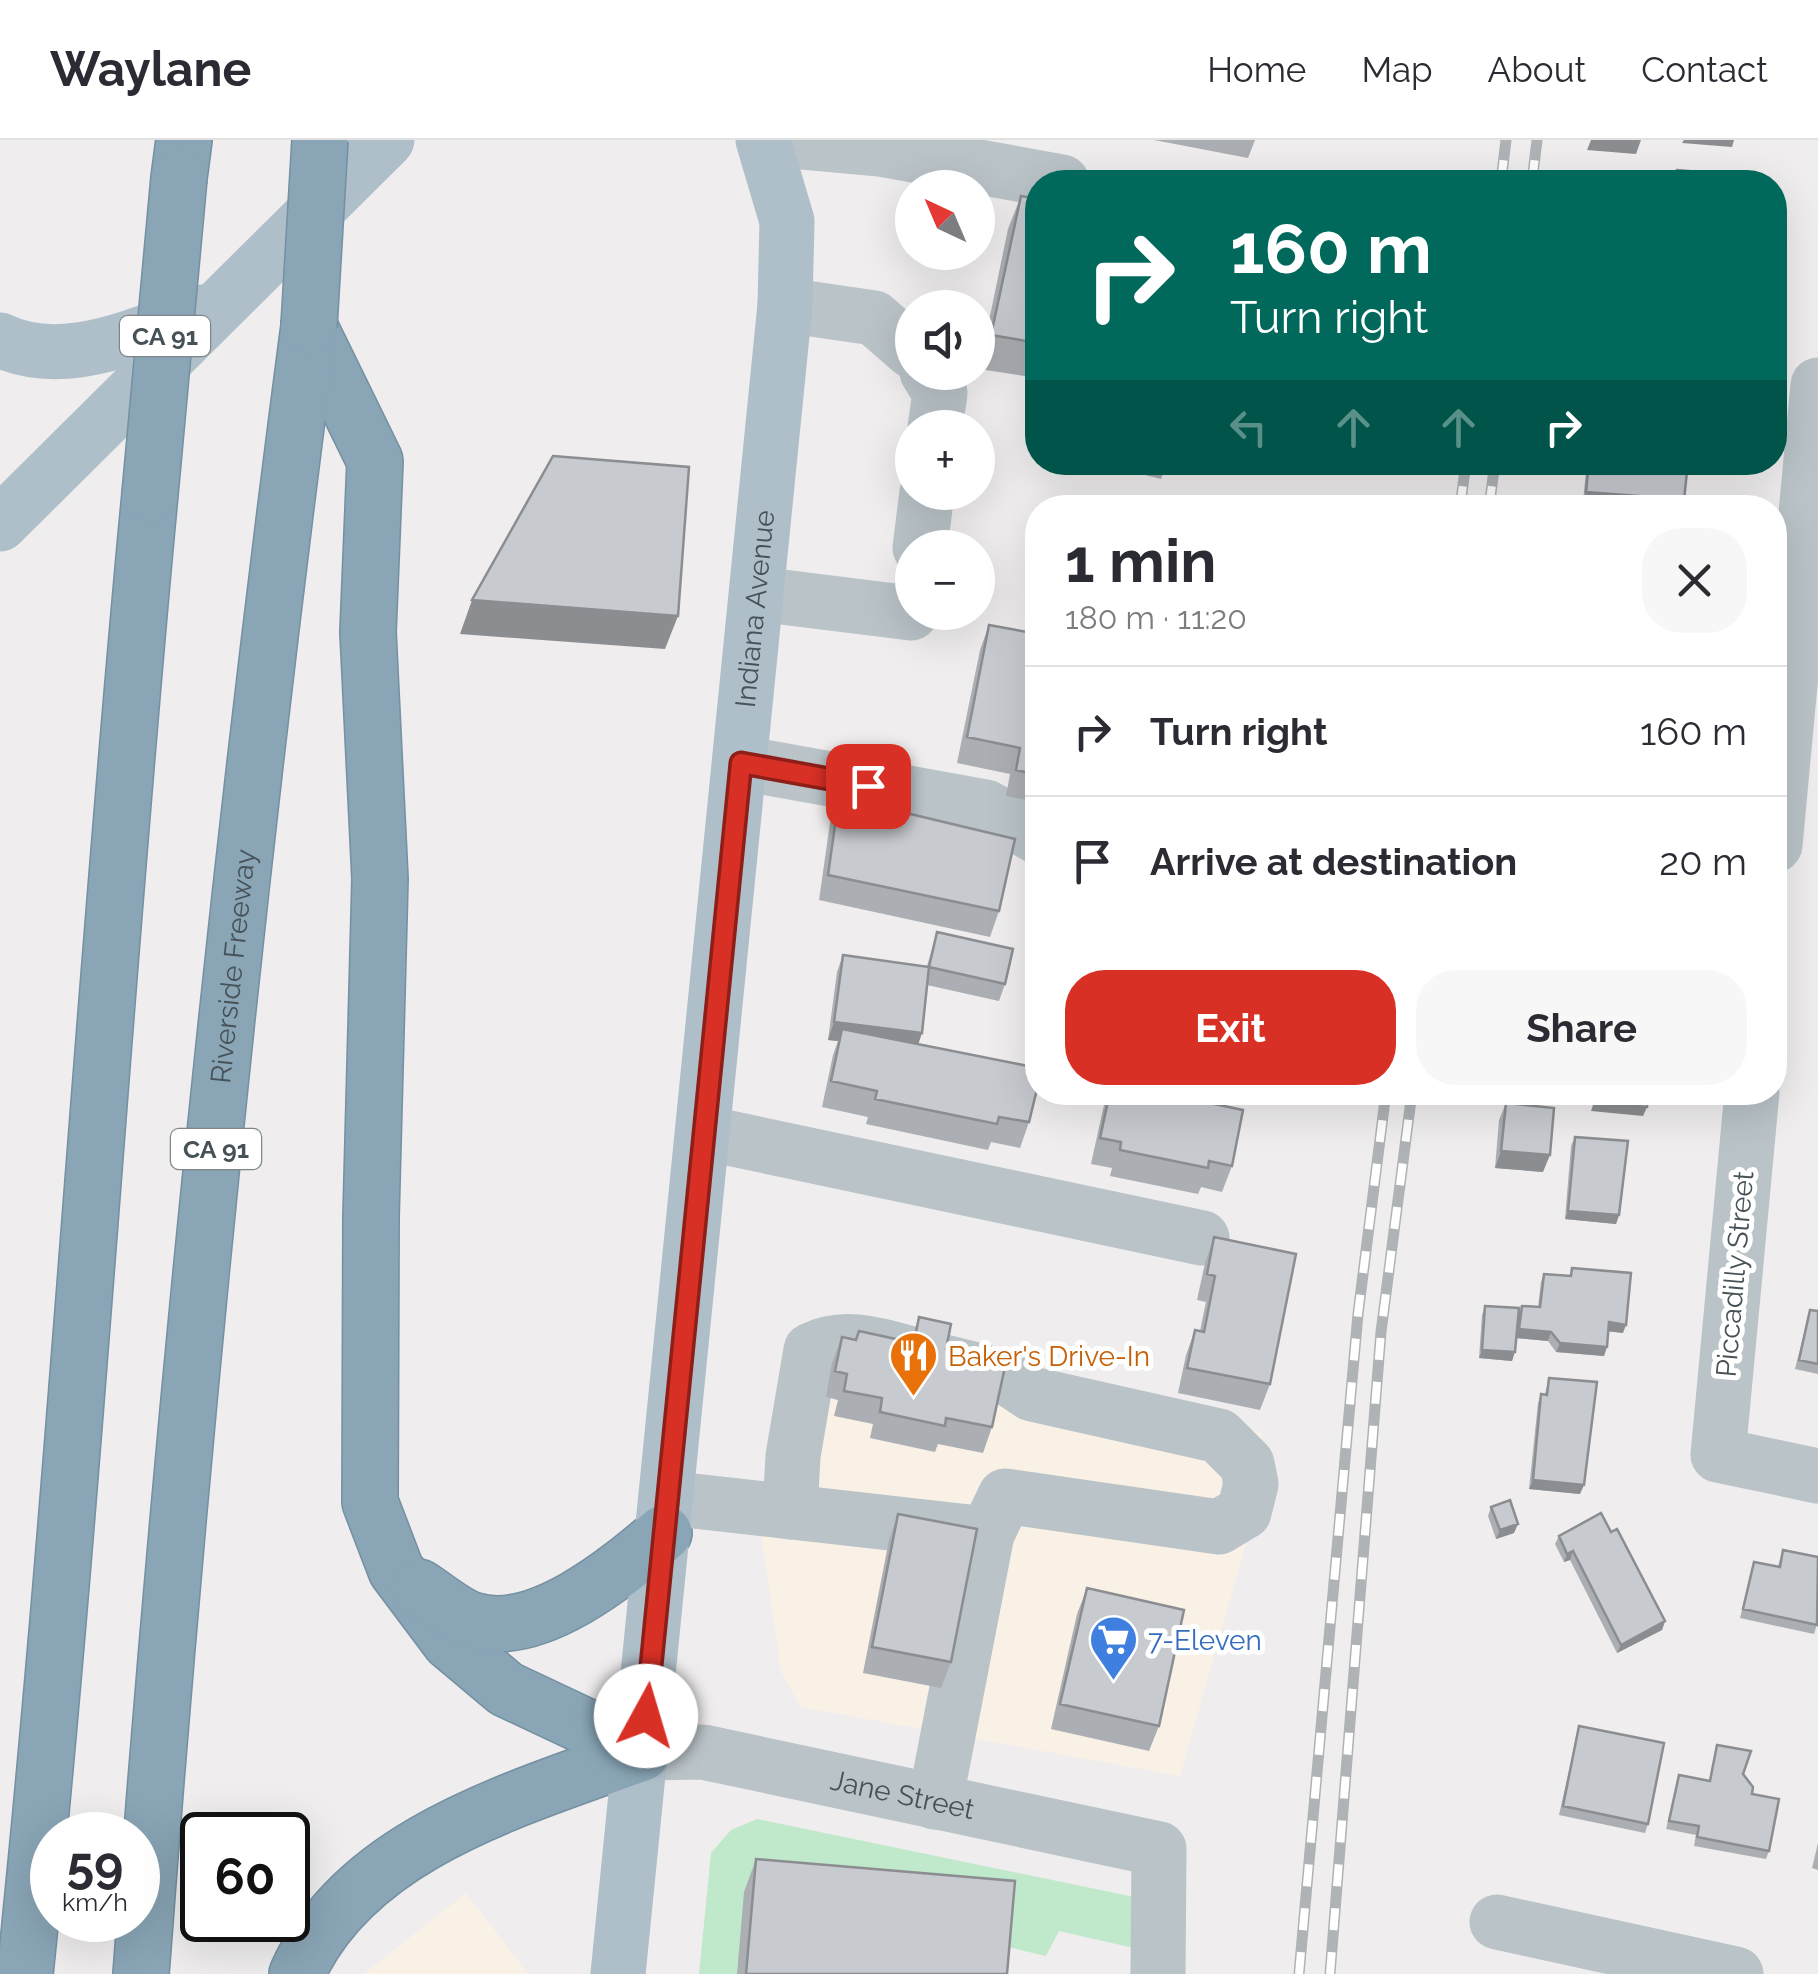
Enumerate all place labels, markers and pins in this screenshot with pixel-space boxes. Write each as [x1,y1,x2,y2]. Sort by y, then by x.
pin [826,744,911,829]
restaurant icon: Baker's Drive-In [887,1330,939,1398]
place label: Baker's Drive-In [948,1340,1150,1373]
supermarket icon: 7-Eleven [1087,1614,1139,1682]
place label: 7-Eleven [1148,1624,1262,1657]

